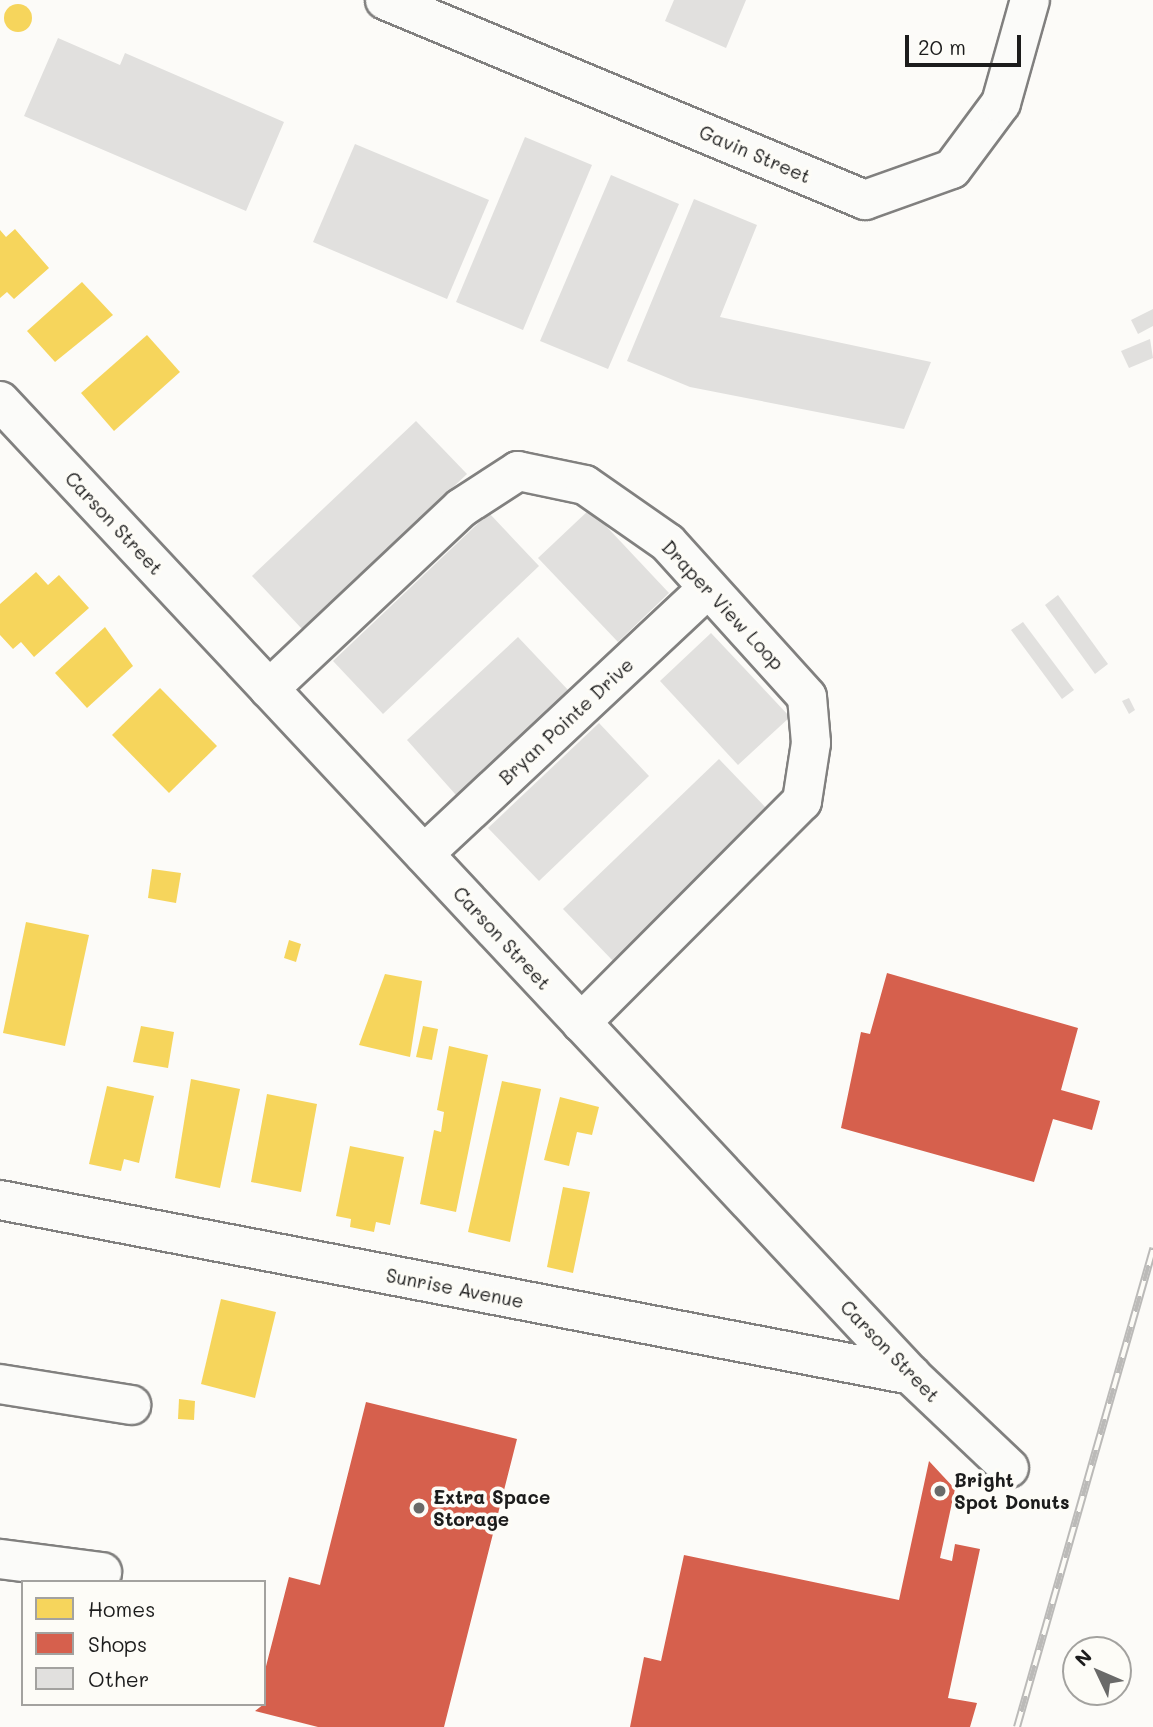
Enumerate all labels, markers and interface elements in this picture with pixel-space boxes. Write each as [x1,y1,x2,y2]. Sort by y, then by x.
scale bar [908,21,1024,65]
text: 20 m [918,33,966,60]
street label: Gavin Street [696,120,814,188]
street label: Carson Street [60,467,168,579]
street label: Draper View Loop [657,536,789,674]
street label: Bryan Pointe Drive [494,653,638,789]
street label: Carson Street [448,882,556,994]
street label: Sunrise Avenue [384,1263,526,1313]
street label: Carson Street [836,1295,944,1407]
place label: Bright Spot Donuts [954,1469,1070,1513]
marker: Bright Spot Donuts [932,1483,948,1499]
place label: Extra Space Storage [433,1486,550,1530]
marker: Extra Space Storage [411,1500,427,1516]
legend [21,1580,266,1706]
text: Homes [88,1595,155,1622]
text: Shops [88,1630,147,1657]
north arrow [1062,1636,1132,1706]
text: N [1069,1644,1097,1671]
text: Other [88,1665,149,1692]

